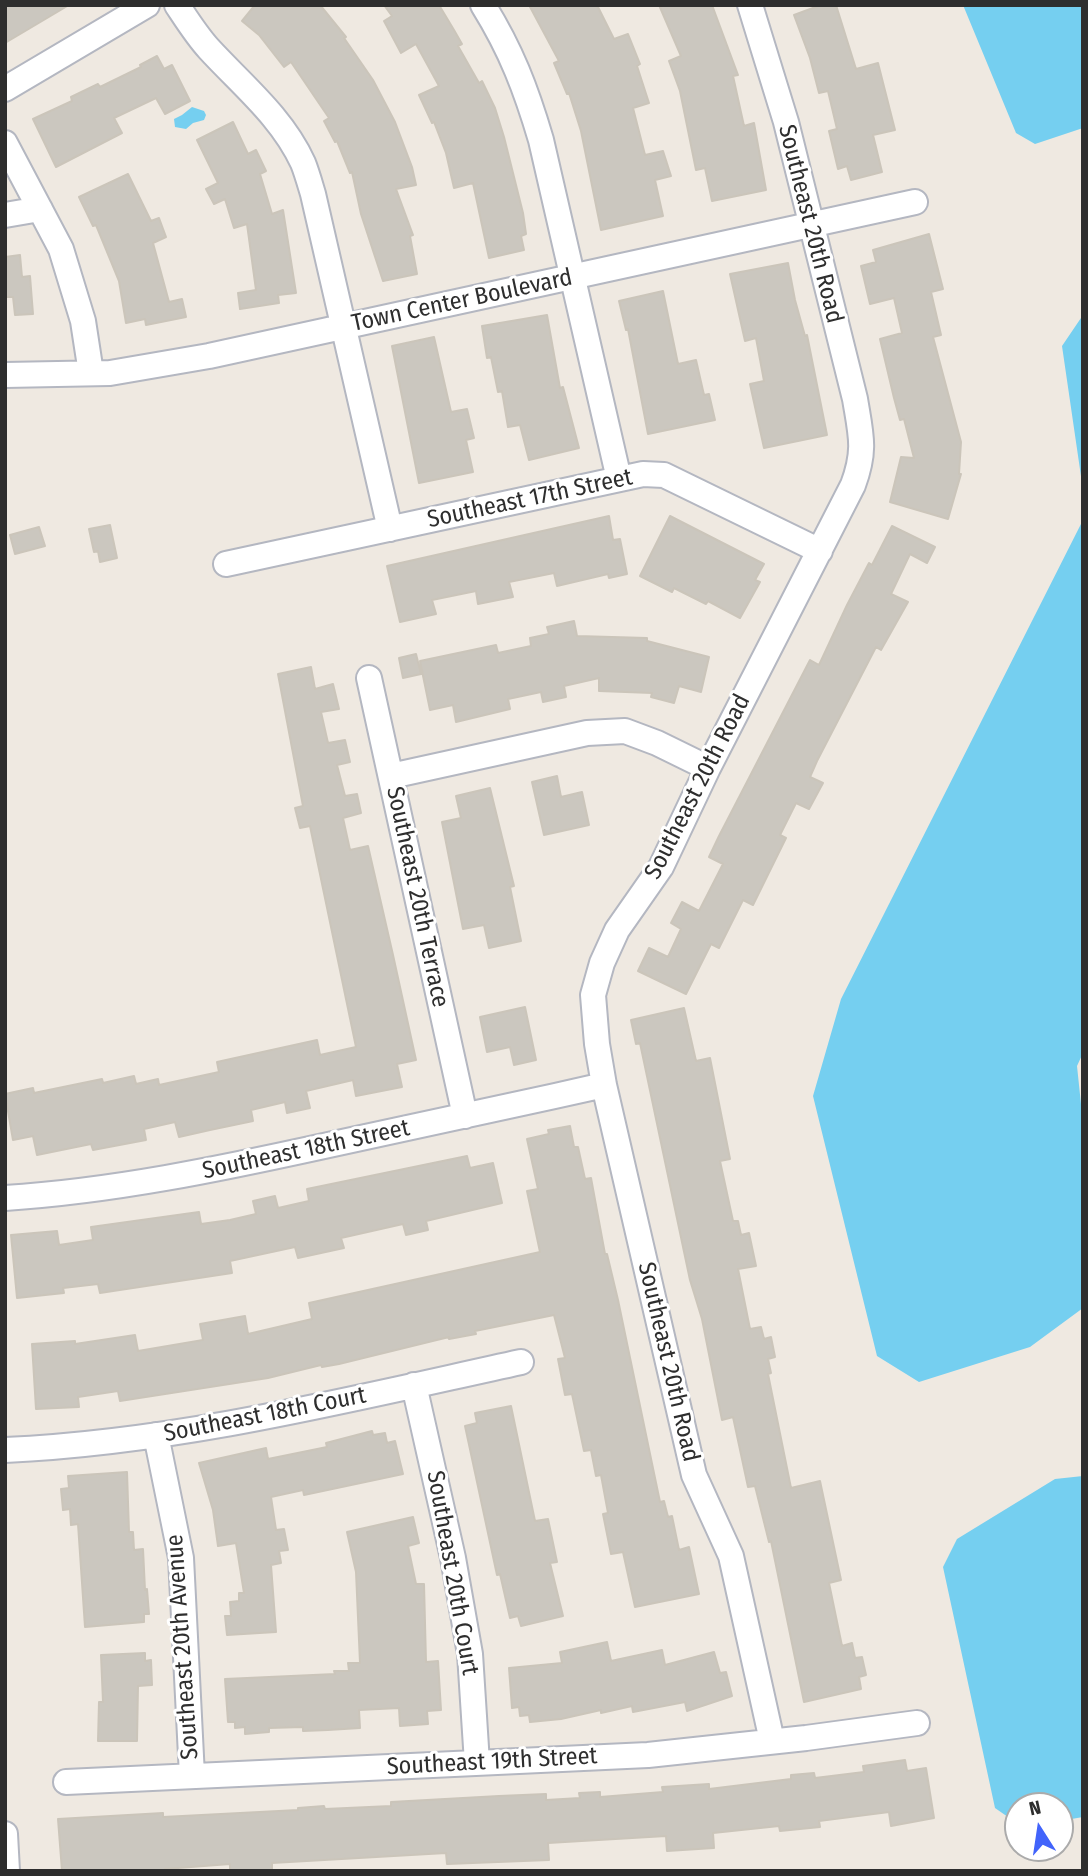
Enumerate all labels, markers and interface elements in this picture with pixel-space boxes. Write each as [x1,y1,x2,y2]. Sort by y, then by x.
street label: Southeast 20th Road [771,122,849,326]
street label: Town Center Boulevard [349,264,575,338]
street label: Southeast 17th Street [425,463,635,535]
street label: Southeast 20th Road [639,690,757,884]
street label: Southeast 20th Terrace [380,784,454,1010]
street label: Southeast 18th Street [200,1114,412,1186]
street label: Southeast 20th Road [631,1260,705,1464]
street label: Southeast 18th Court [162,1381,368,1449]
street label: Southeast 20th Court [420,1469,484,1677]
street label: Southeast 20th Avenue [161,1533,205,1761]
street label: Southeast 19th Street [386,1742,598,1782]
north arrow [1004,1792,1074,1862]
text: N [1027,1795,1043,1820]

